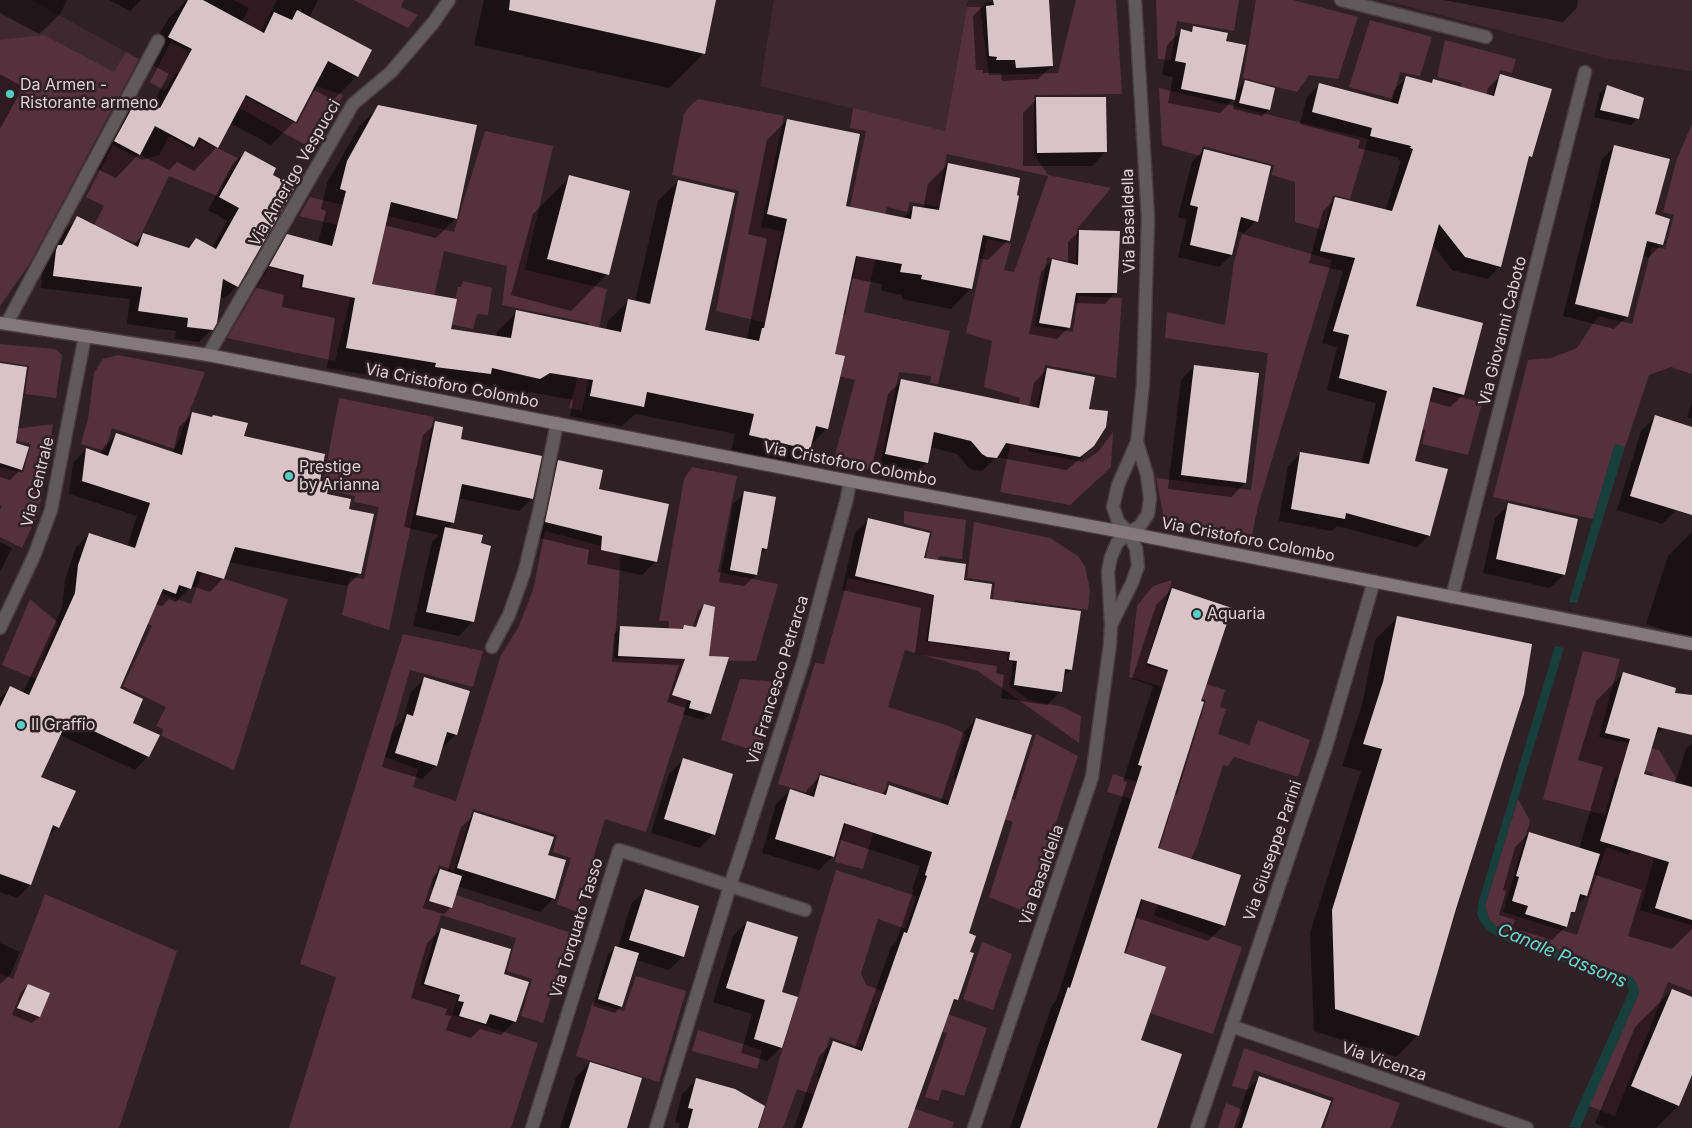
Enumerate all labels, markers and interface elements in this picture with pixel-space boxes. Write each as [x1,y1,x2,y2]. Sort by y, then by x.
place label: Da Armen - Ristorante armeno [20,75,158,113]
marker: Da Armen - Ristorante armeno [4,88,16,100]
street label: Via Amerigo Vespucci [245,96,345,250]
street label: Via Basaldella [1118,168,1140,274]
street label: Via Giovanni Caboto [1475,254,1531,408]
street label: Via Cristoforo Colombo [364,360,540,412]
street label: Via Centrale [18,435,58,529]
street label: Via Cristoforo Colombo [762,438,938,490]
place label: Prestige by Arianna [299,457,380,495]
marker: Prestige by Arianna [283,470,295,482]
street label: Via Cristoforo Colombo [1160,514,1336,566]
street label: Via Francesco Petrarca [743,593,813,767]
place label: Aquaria [1207,604,1265,624]
marker: Aquaria [1191,608,1203,620]
place label: Il Graffio [31,715,95,735]
marker: Il Graffio [15,719,27,731]
street label: Via Giuseppe Parini [1240,778,1306,924]
street label: Via Basaldella [1016,822,1068,928]
street label: Via Torquato Tasso [547,856,607,1000]
water label: Canale Passons [1494,919,1630,993]
street label: Via Vicenza [1339,1038,1429,1086]

